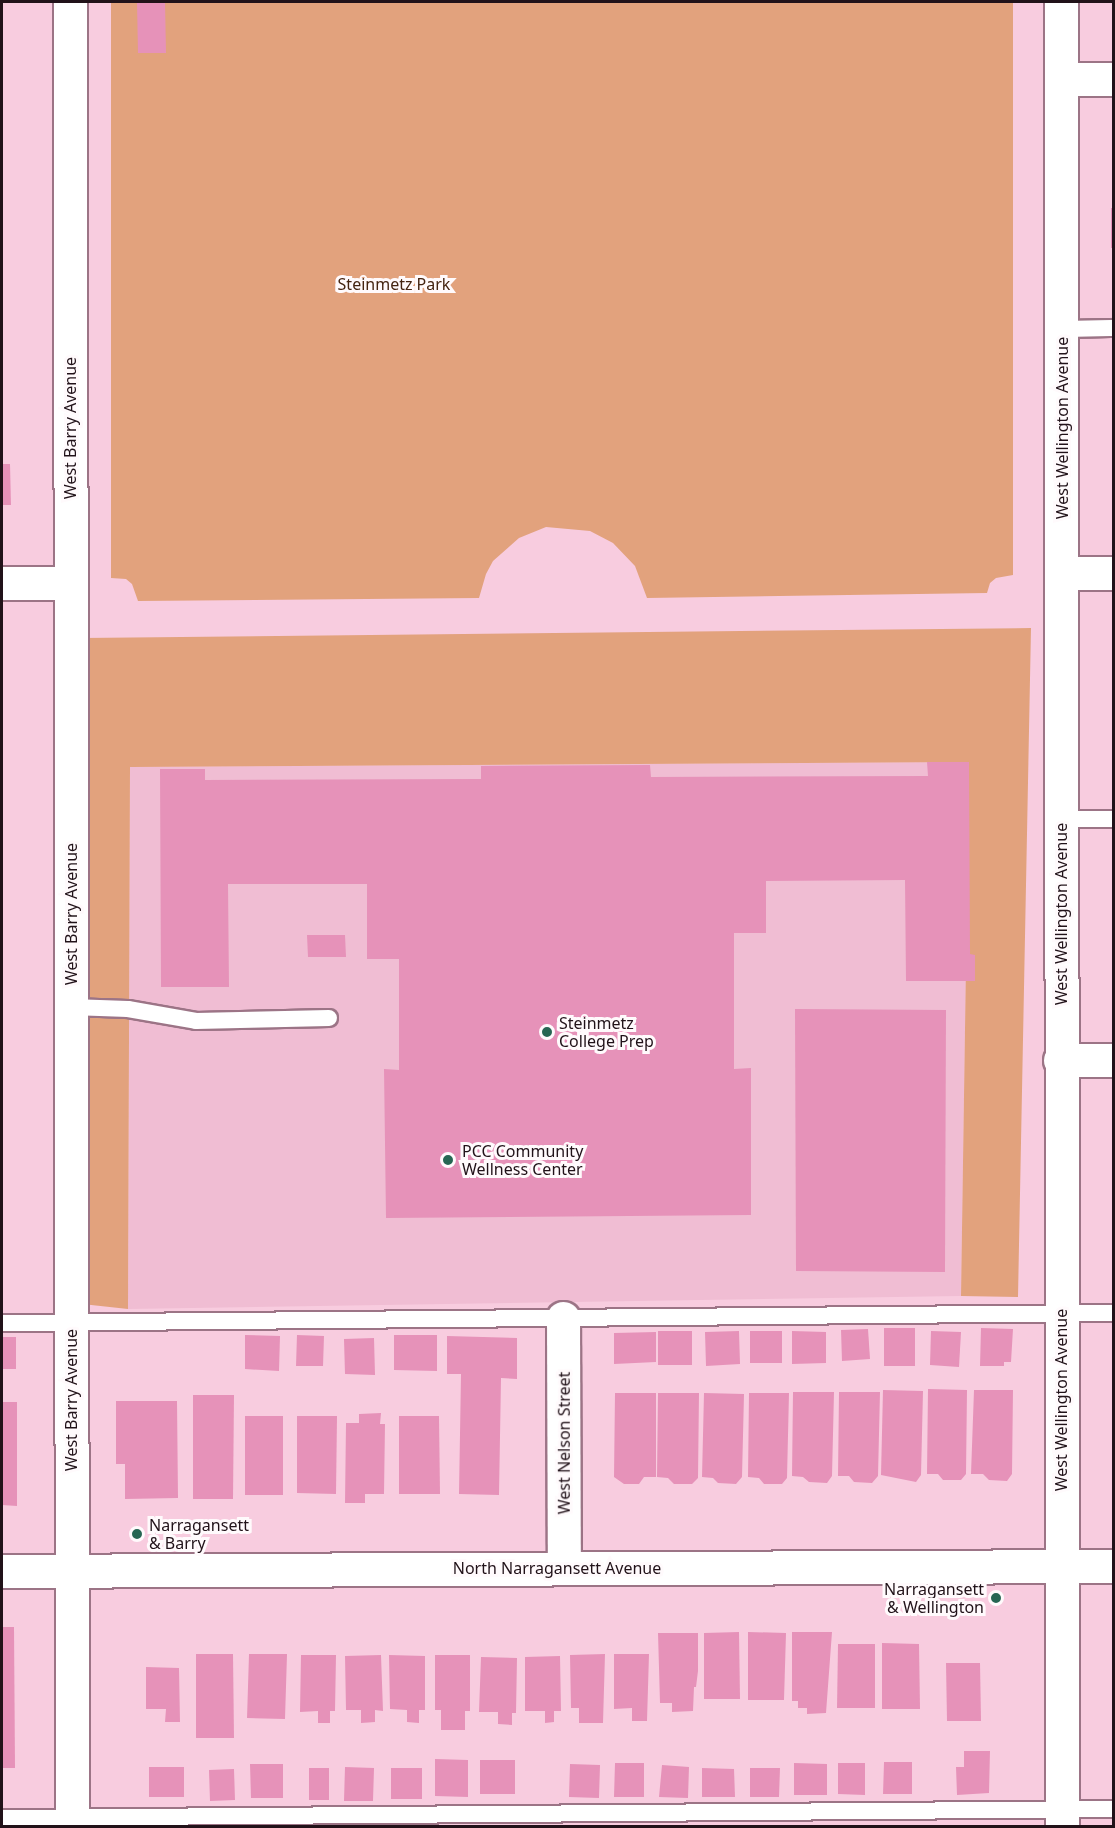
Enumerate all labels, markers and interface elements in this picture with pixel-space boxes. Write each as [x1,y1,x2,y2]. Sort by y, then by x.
park label: Steinmetz Park [338,274,450,294]
street label: West Wellington Avenue [1052,337,1072,519]
street label: West Barry Avenue [60,357,80,499]
street label: West Wellington Avenue [1051,823,1071,1005]
street label: West Barry Avenue [61,843,81,985]
place label: Steinmetz College Prep [559,1013,654,1051]
marker: Steinmetz College Prep [540,1025,554,1039]
place label: PCC Community Wellness Center [462,1141,583,1179]
marker: PCC Community Wellness Center [439,1151,457,1169]
street label: West Wellington Avenue [1051,1309,1071,1491]
street label: West Barry Avenue [61,1329,81,1471]
street label: West Nelson Street [554,1372,574,1514]
place label: Narragansett & Barry [149,1515,249,1553]
marker: Narragansett & Barry [130,1527,144,1541]
street label: North Narragansett Avenue [453,1558,661,1578]
place label: Narragansett & Wellington [884,1579,984,1617]
marker: Narragansett & Wellington [989,1591,1003,1605]

